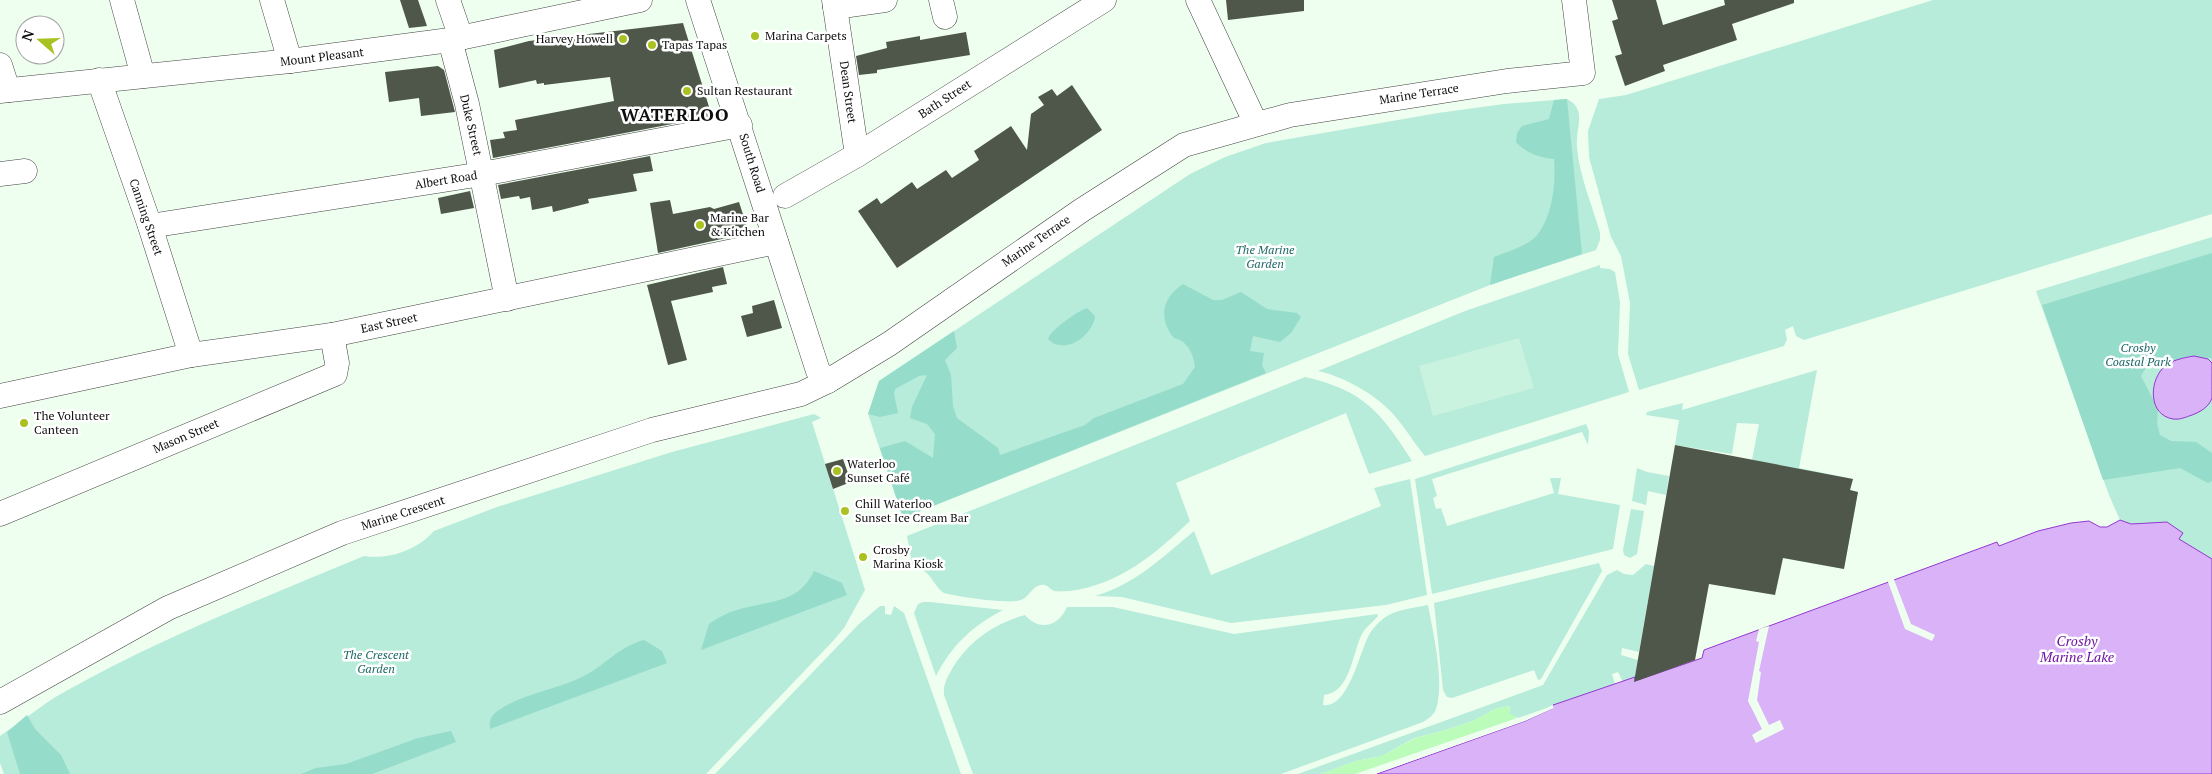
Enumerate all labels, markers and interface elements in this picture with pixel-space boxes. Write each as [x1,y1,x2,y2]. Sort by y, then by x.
north arrow [15,15,65,65]
text: N [17,27,38,44]
place label: Marina Carpets [765,28,847,43]
marker: Marina Carpets [749,30,761,42]
place label: Harvey Howell [536,31,613,46]
marker: Harvey Howell [617,33,629,45]
place label: Tapas Tapas [662,37,727,52]
marker: Tapas Tapas [646,39,658,51]
street label: Mount Pleasant [279,44,365,69]
street label: Dean Street [837,60,860,125]
street label: Bath Street [916,76,974,121]
street label: Marine Terrace [1378,80,1460,107]
place label: Sultan Restaurant [697,83,793,98]
marker: Sultan Restaurant [681,85,693,97]
street label: Duke Street [457,93,486,158]
district label: WATERLOO [621,102,730,126]
street label: South Road [736,131,769,195]
street label: Albert Road [414,167,479,192]
street label: Canning Street [126,177,167,258]
place label: Marine Bar & Kitchen [710,210,769,239]
street label: Marine Terrace [999,211,1073,270]
marker: Marine Bar & Kitchen [694,219,706,231]
park label: The Marine Garden [1236,242,1295,271]
street label: East Street [359,309,419,336]
park label: Crosby Coastal Park [2105,340,2171,369]
place label: The Volunteer Canteen [34,408,110,437]
street label: Mason Street [150,415,222,456]
marker: The Volunteer Canteen [18,417,30,429]
place label: Waterloo Sunset Café [847,456,910,485]
marker: Waterloo Sunset Café [831,465,843,477]
street label: Marine Crescent [359,492,447,533]
place label: Chill Waterloo Sunset Ice Cream Bar [855,496,969,525]
marker: Chill Waterloo Sunset Ice Cream Bar [839,505,851,517]
place label: Crosby Marina Kiosk [873,542,944,571]
marker: Crosby Marina Kiosk [857,551,869,563]
water label: Crosby Marine Lake [2039,631,2115,666]
park label: The Crescent Garden [343,647,410,676]

